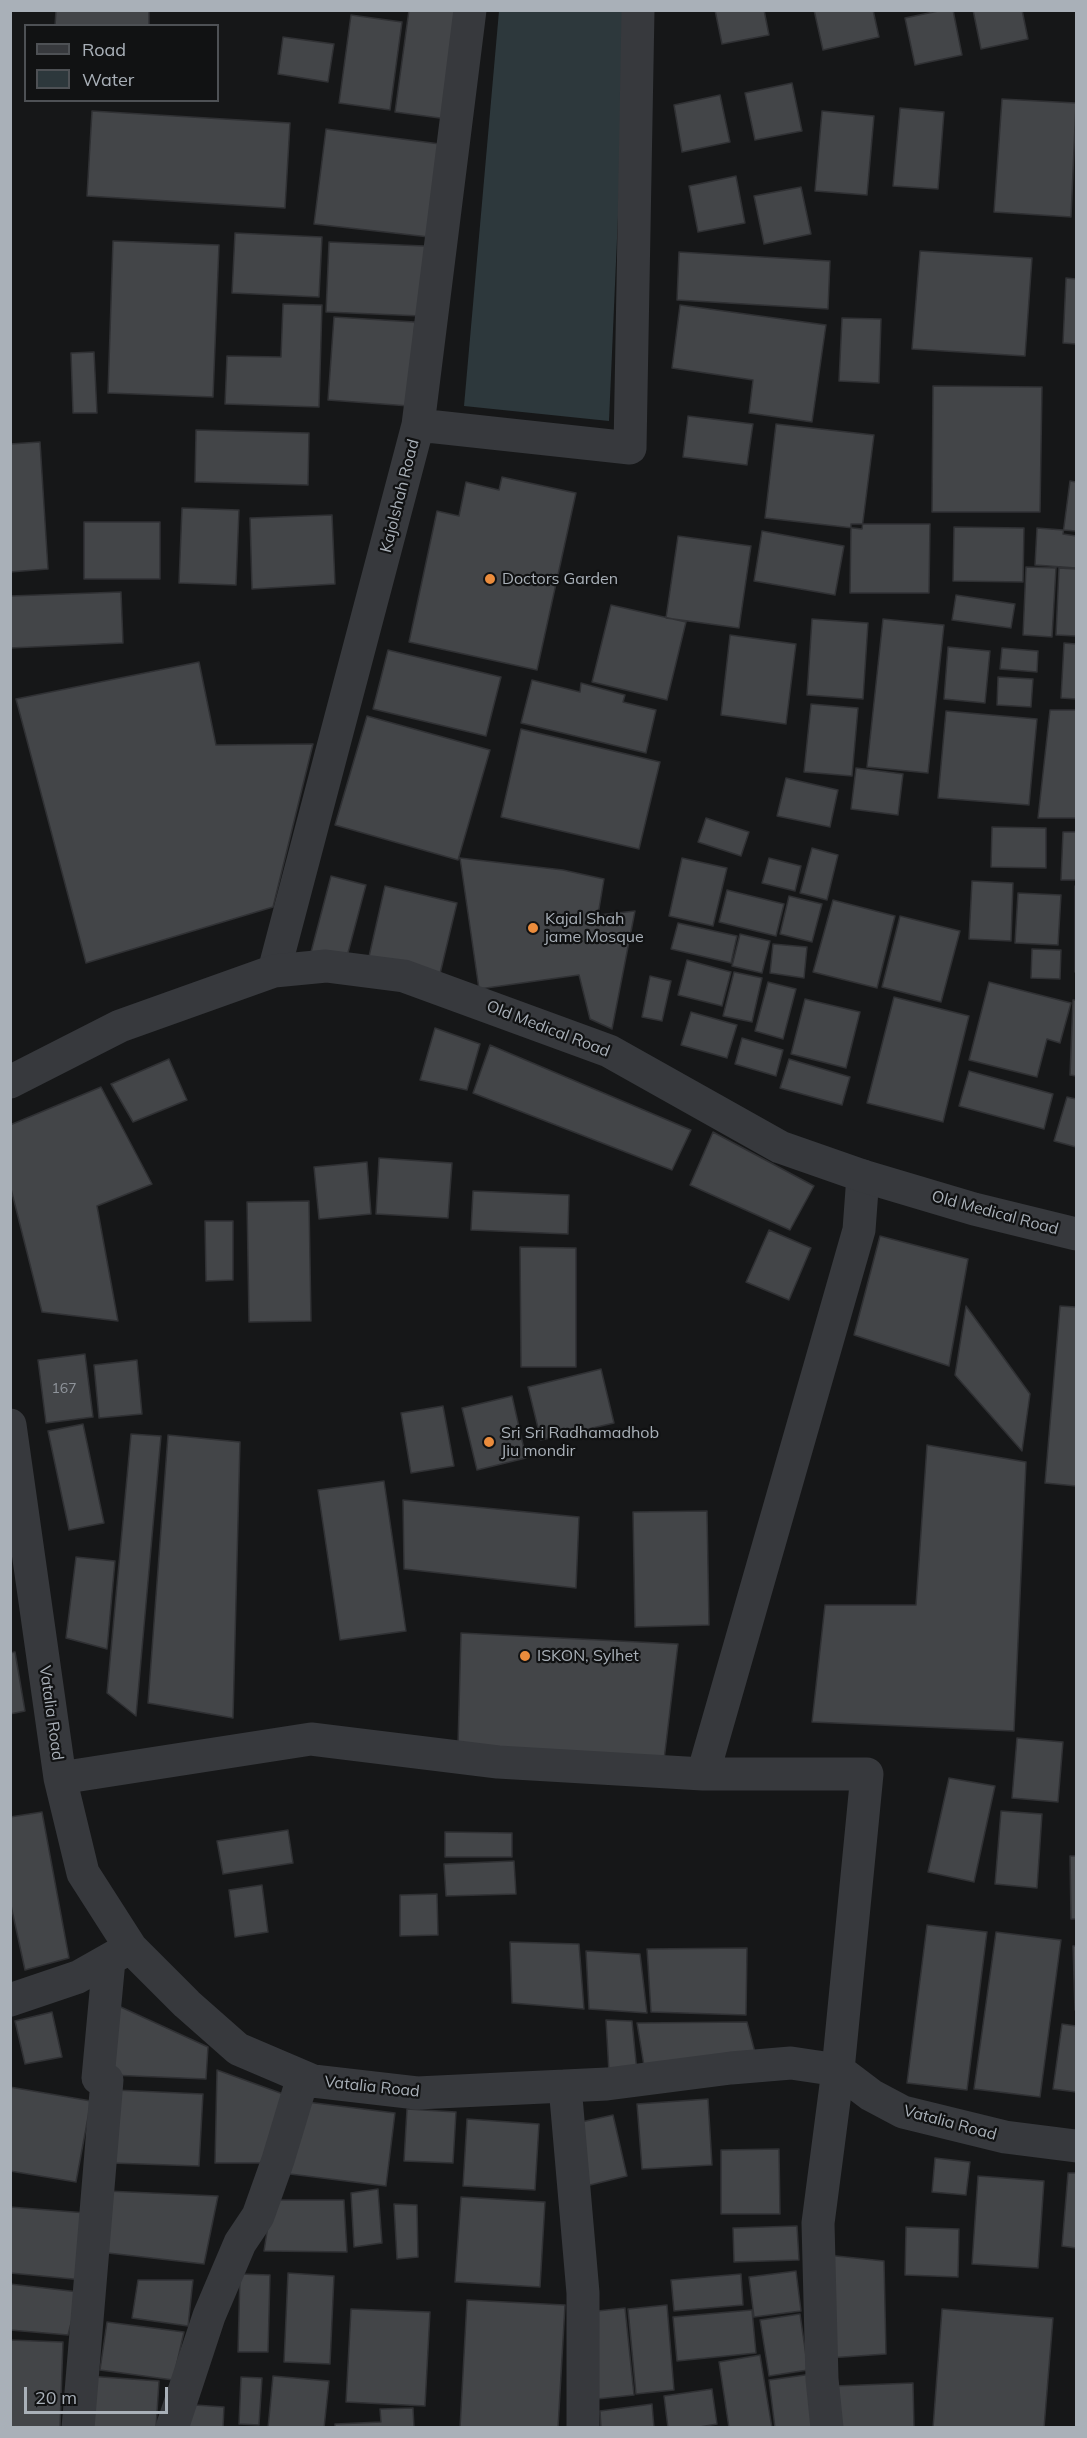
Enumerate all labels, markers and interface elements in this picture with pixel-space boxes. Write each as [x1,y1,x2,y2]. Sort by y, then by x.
legend [24,24,219,102]
text: Road [82,38,126,61]
text: Water [82,68,134,91]
street label: Kajolshah Road [377,437,423,555]
place label: Doctors Garden [502,569,618,589]
marker: Doctors Garden [483,572,497,586]
place label: Kajal Shah jame Mosque [545,909,644,947]
marker: Kajal Shah jame Mosque [526,921,540,935]
street label: Old Medical Road [484,997,612,1061]
street label: Old Medical Road [930,1187,1060,1239]
house number: 167 [51,1381,77,1397]
place label: Sri Sri Radhamadhob Jiu mondir [501,1423,659,1461]
marker: Sri Sri Radhamadhob Jiu mondir [482,1435,496,1449]
place label: ISKON, Sylhet [537,1646,639,1666]
marker: ISKON, Sylhet [518,1649,532,1663]
street label: Vatalia Road [35,1664,67,1762]
street label: Vatalia Road [323,2072,421,2102]
street label: Vatalia Road [901,2101,999,2145]
scale bar [27,2375,171,2413]
text: 20 m [35,2386,77,2409]

